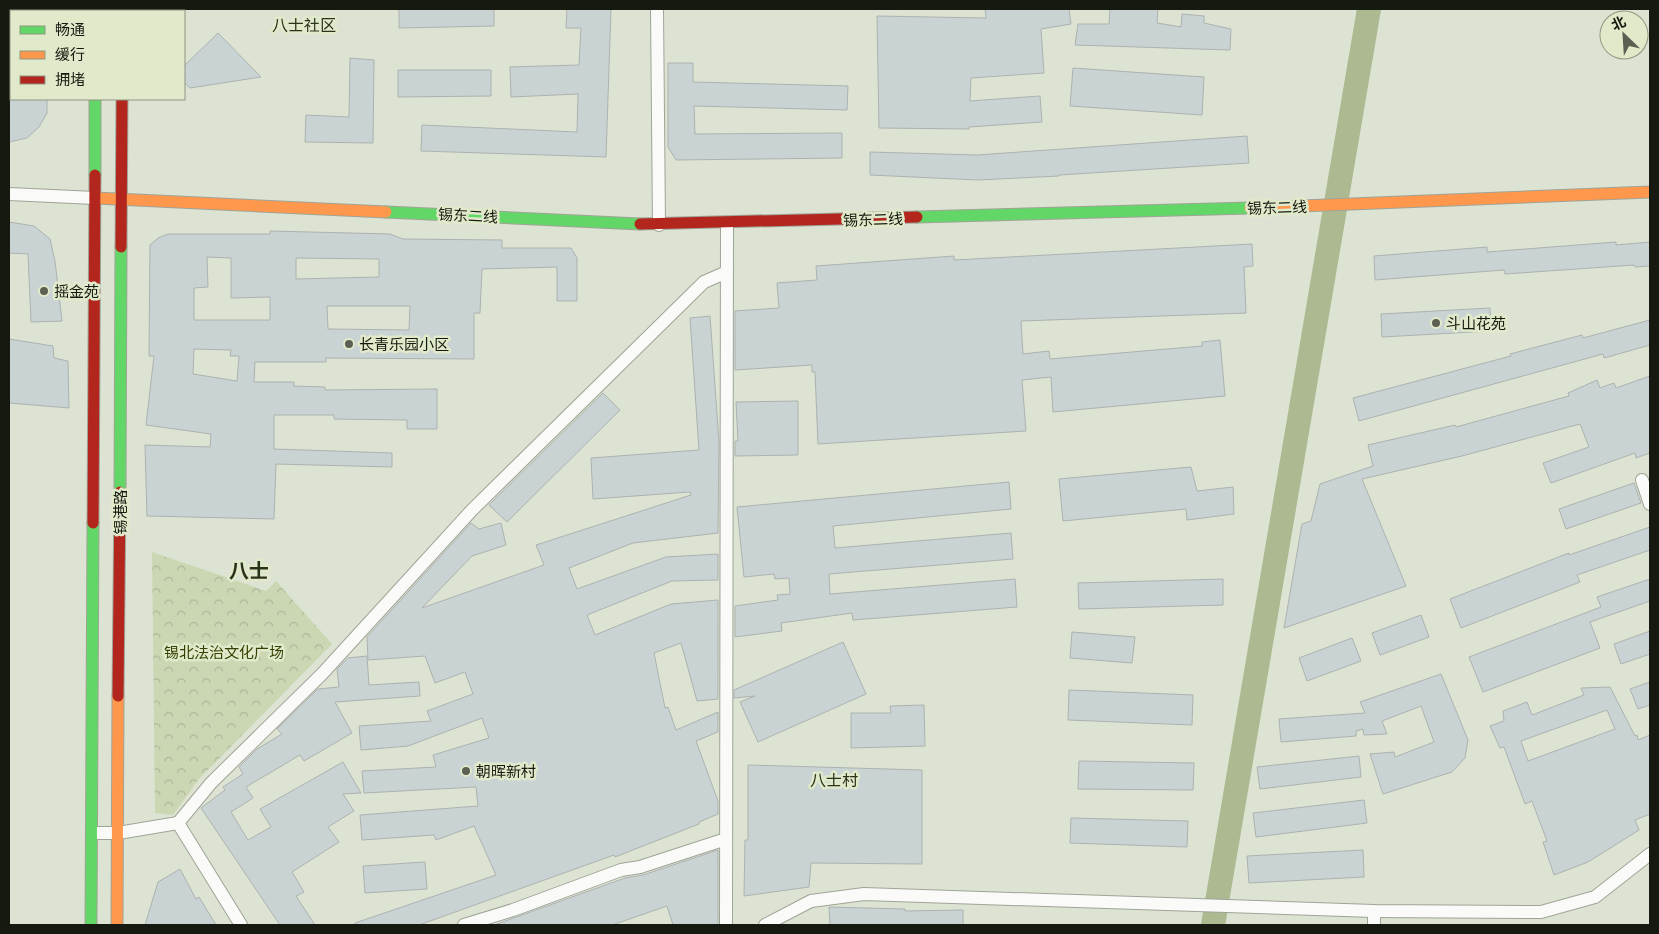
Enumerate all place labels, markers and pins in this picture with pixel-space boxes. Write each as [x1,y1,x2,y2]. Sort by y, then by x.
place label: 摇金苑 [54,282,99,300]
marker: 摇金苑 [38,285,50,297]
place label: 斗山花苑 [1446,314,1506,332]
marker: 斗山花苑 [1430,317,1442,329]
place label: 长青乐园小区 [359,335,449,353]
marker: 长青乐园小区 [343,338,355,350]
place label: 朝晖新村 [476,762,536,780]
marker: 朝晖新村 [460,765,472,777]

